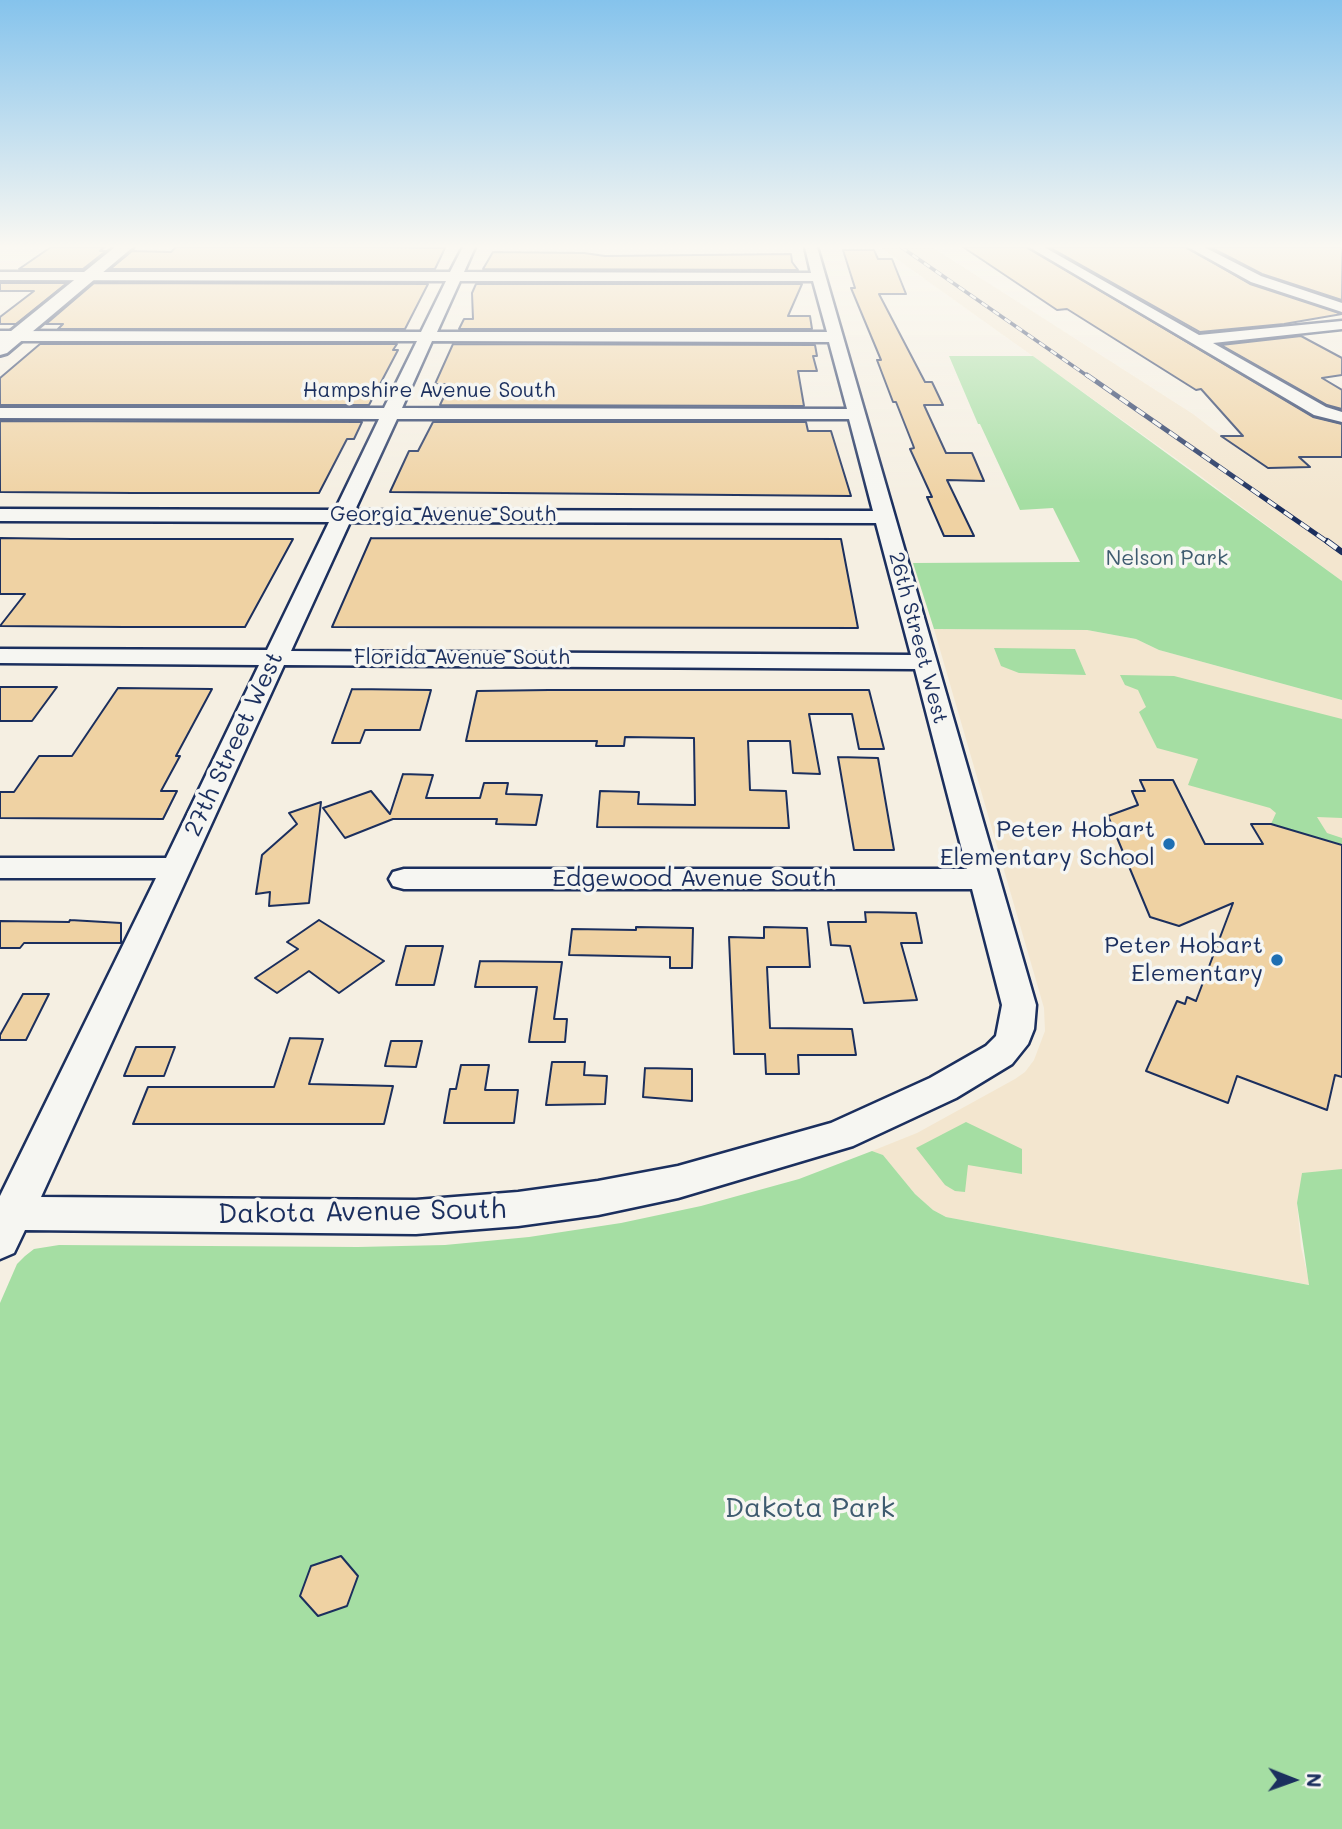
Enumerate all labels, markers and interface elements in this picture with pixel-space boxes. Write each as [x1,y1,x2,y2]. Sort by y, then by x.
street label: Hampshire Avenue South [303,378,555,404]
street label: Georgia Avenue South [330,502,556,528]
park label: Nelson Park [1106,546,1228,572]
street label: 26th Street West [883,549,953,727]
street label: Florida Avenue South [354,645,570,671]
street label: 27th Street West [179,647,289,841]
place label: Peter Hobart Elementary School [940,816,1155,872]
marker: Peter Hobart Elementary School [1161,836,1177,852]
street label: Edgewood Avenue South [552,865,836,893]
place label: Peter Hobart Elementary [1104,932,1263,988]
marker: Peter Hobart Elementary [1269,952,1285,968]
street label: Dakota Avenue South [217,1193,507,1231]
park label: Dakota Park [725,1491,895,1525]
north arrow [1258,1745,1328,1815]
text: N [1302,1773,1327,1788]

